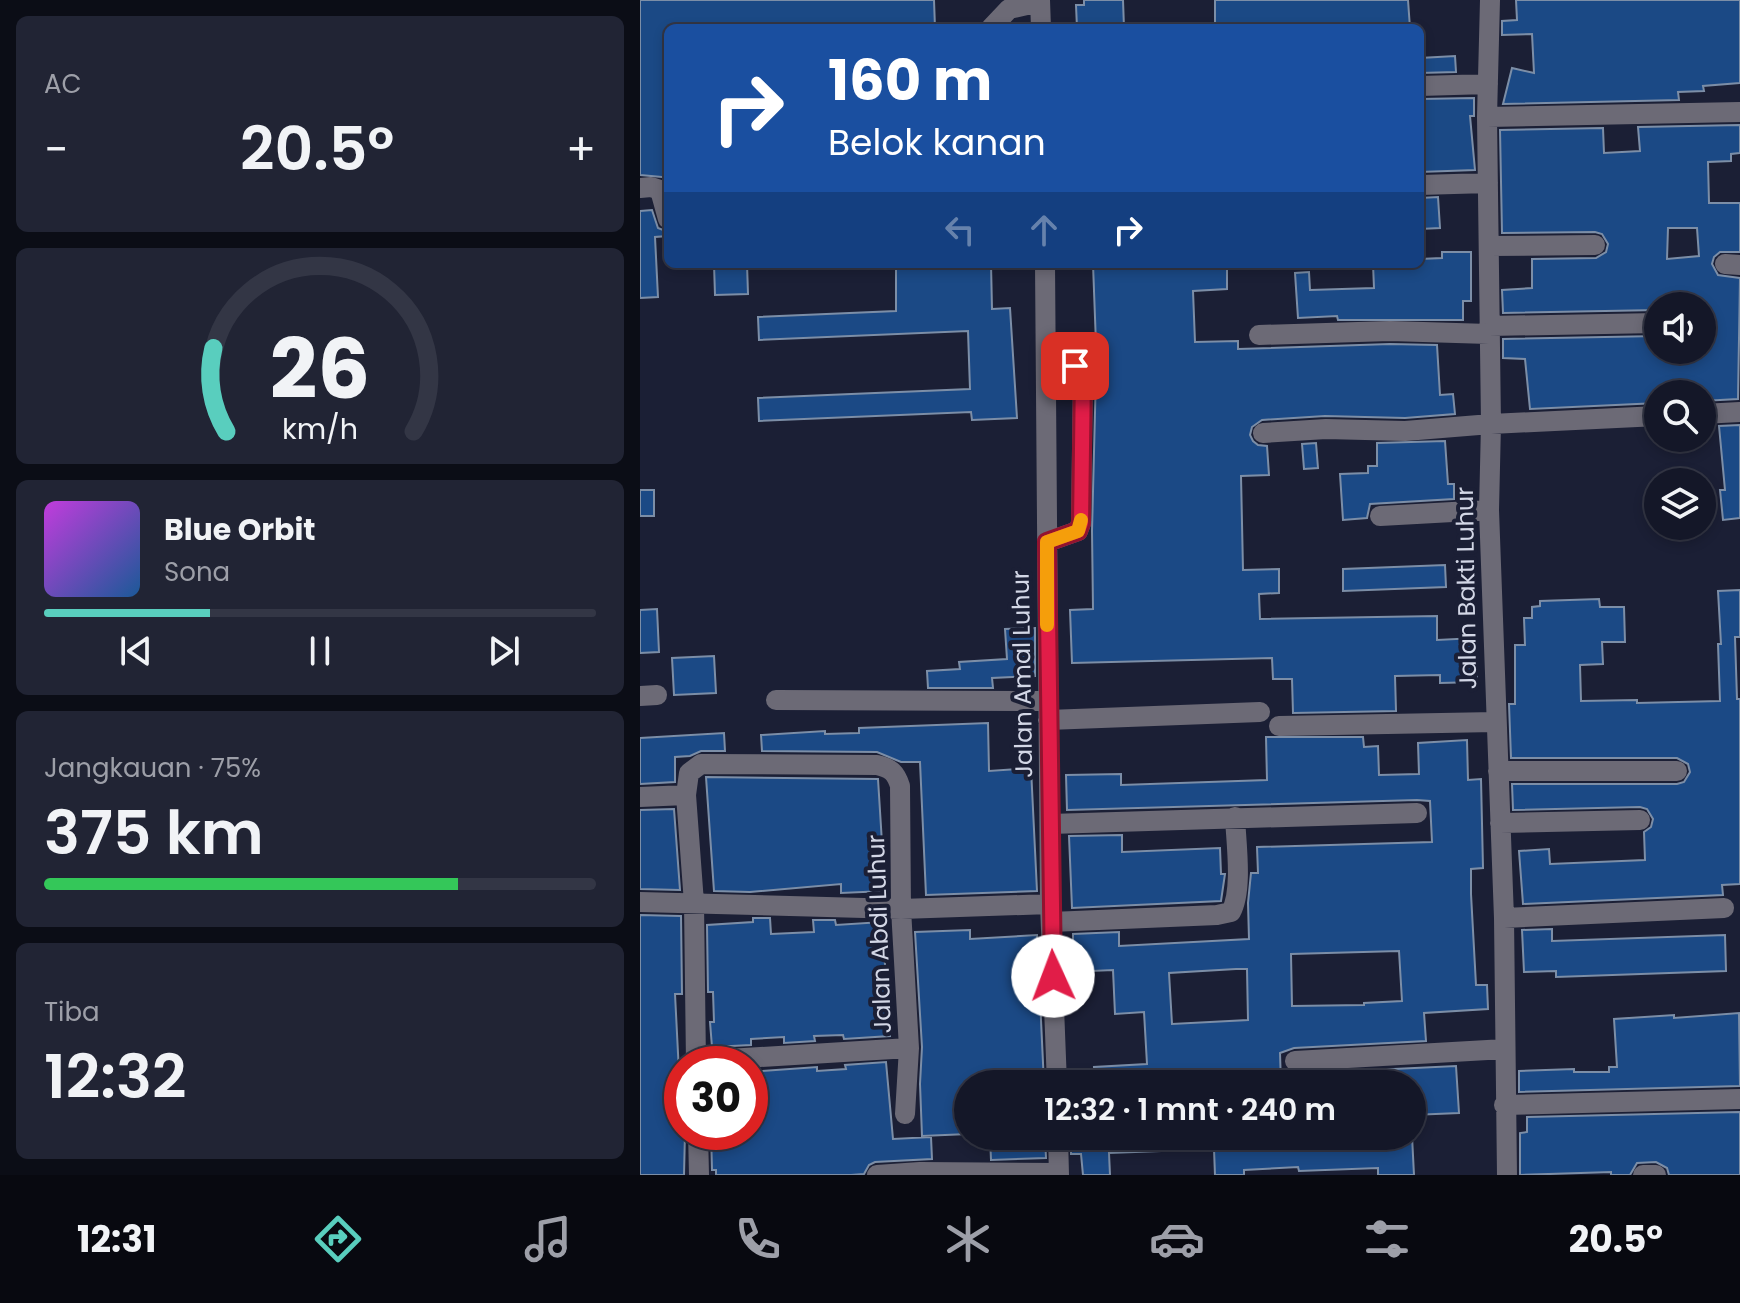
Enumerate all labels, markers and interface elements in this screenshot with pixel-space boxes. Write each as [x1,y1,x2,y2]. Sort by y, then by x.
text: 160 m [828,41,992,120]
icon: right [696,56,800,160]
text: AC [44,66,82,102]
text: 20.5° [240,107,394,191]
text: Belok kanan [828,117,1046,168]
text: − [44,119,68,180]
text: + [566,119,596,180]
icon: left [938,208,982,252]
icon: ahead [1022,208,1066,252]
icon: right [1106,208,1150,252]
map controls [1644,292,1716,540]
button: sound [1644,292,1716,364]
text: 26 [270,310,370,426]
pin [1041,332,1109,400]
icon: arrive [1053,344,1097,388]
button: search [1644,380,1716,452]
text: km/h [282,409,358,449]
button: layers [1644,468,1716,540]
street label: Jalan Bakti Luhur [1448,486,1484,690]
text: Blue Orbit [164,508,316,551]
text: Sona [164,554,230,590]
street label: Jalan Amal Luhur [1004,570,1040,778]
icon: previous [114,629,158,673]
icon: pause [298,629,342,673]
icon: next [482,629,526,673]
text: Jangkauan · 75% [44,750,261,786]
text: 375 km [44,791,264,875]
street label: Jalan Abdi Luhur [859,834,899,1034]
position arrow [1011,934,1095,1018]
text: Tiba [44,994,100,1030]
text: 12:32 [44,1035,186,1119]
speed limit sign: 30 [664,1046,768,1150]
text: 12:32 · 1 mnt · 240 m [1044,1088,1336,1131]
icon: directions [310,1211,366,1267]
icon: music [520,1211,576,1267]
icon: phone [730,1211,786,1267]
icon: climate [940,1211,996,1267]
icon: car [1149,1211,1205,1267]
icon: filters [1359,1211,1415,1267]
text: 12:31 [77,1214,157,1265]
text: 20.5° [1569,1214,1663,1265]

